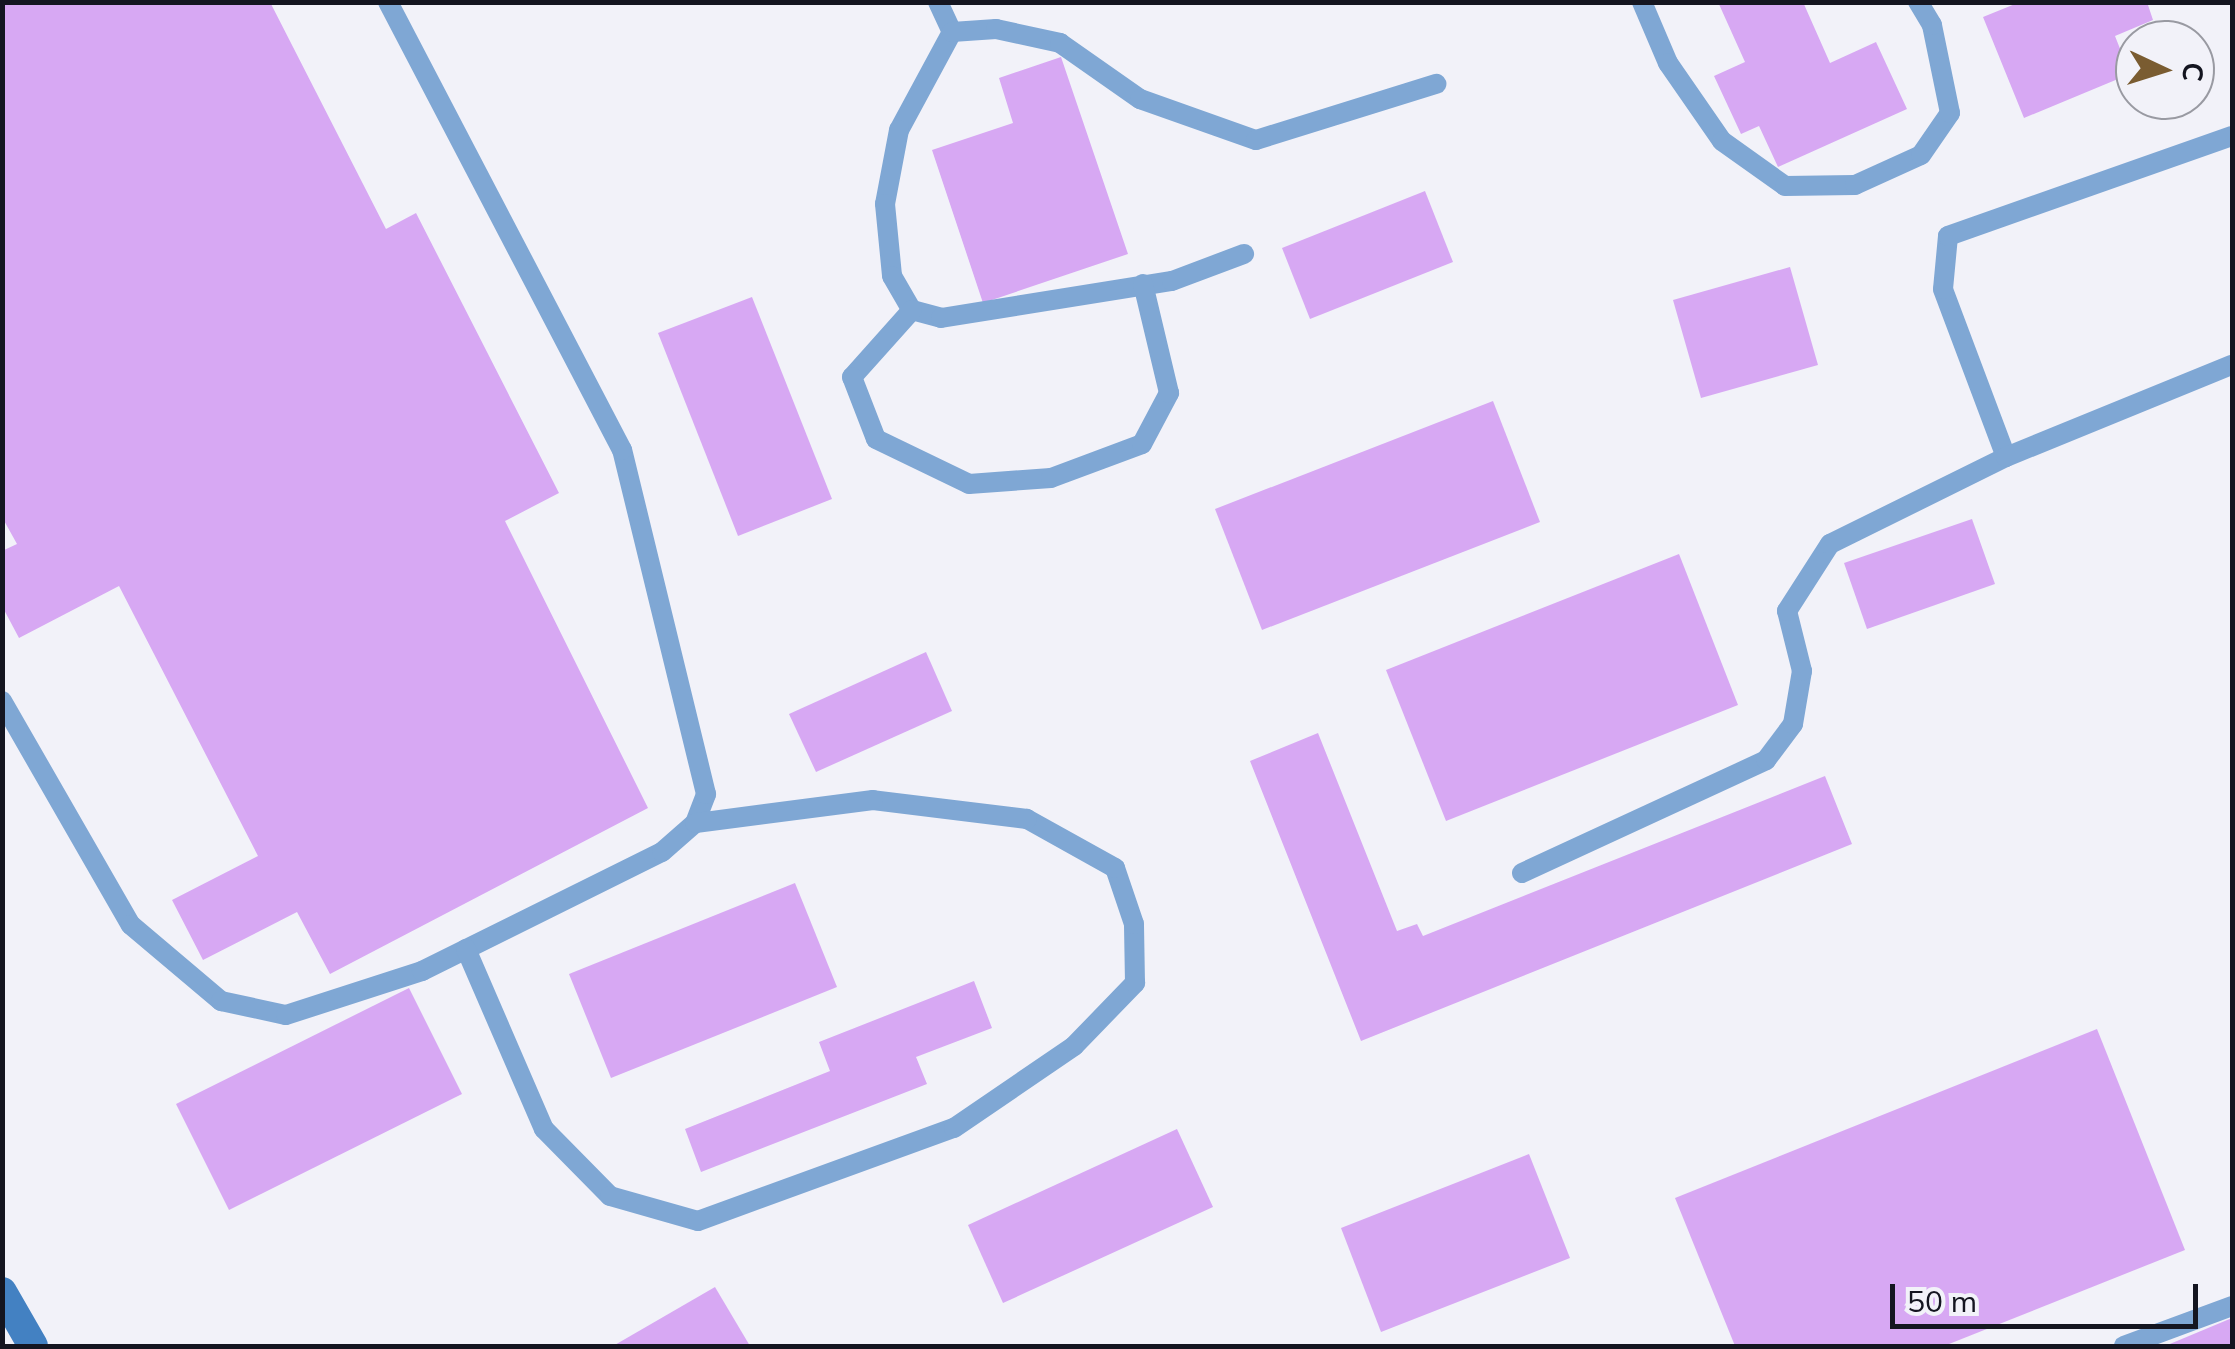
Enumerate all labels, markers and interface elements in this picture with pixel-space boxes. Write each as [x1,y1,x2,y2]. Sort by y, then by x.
north arrow [2115,20,2215,120]
text: С [2175,61,2212,83]
scale bar [1895,1264,2202,1326]
text: 50 m [1907,1282,1977,1320]

